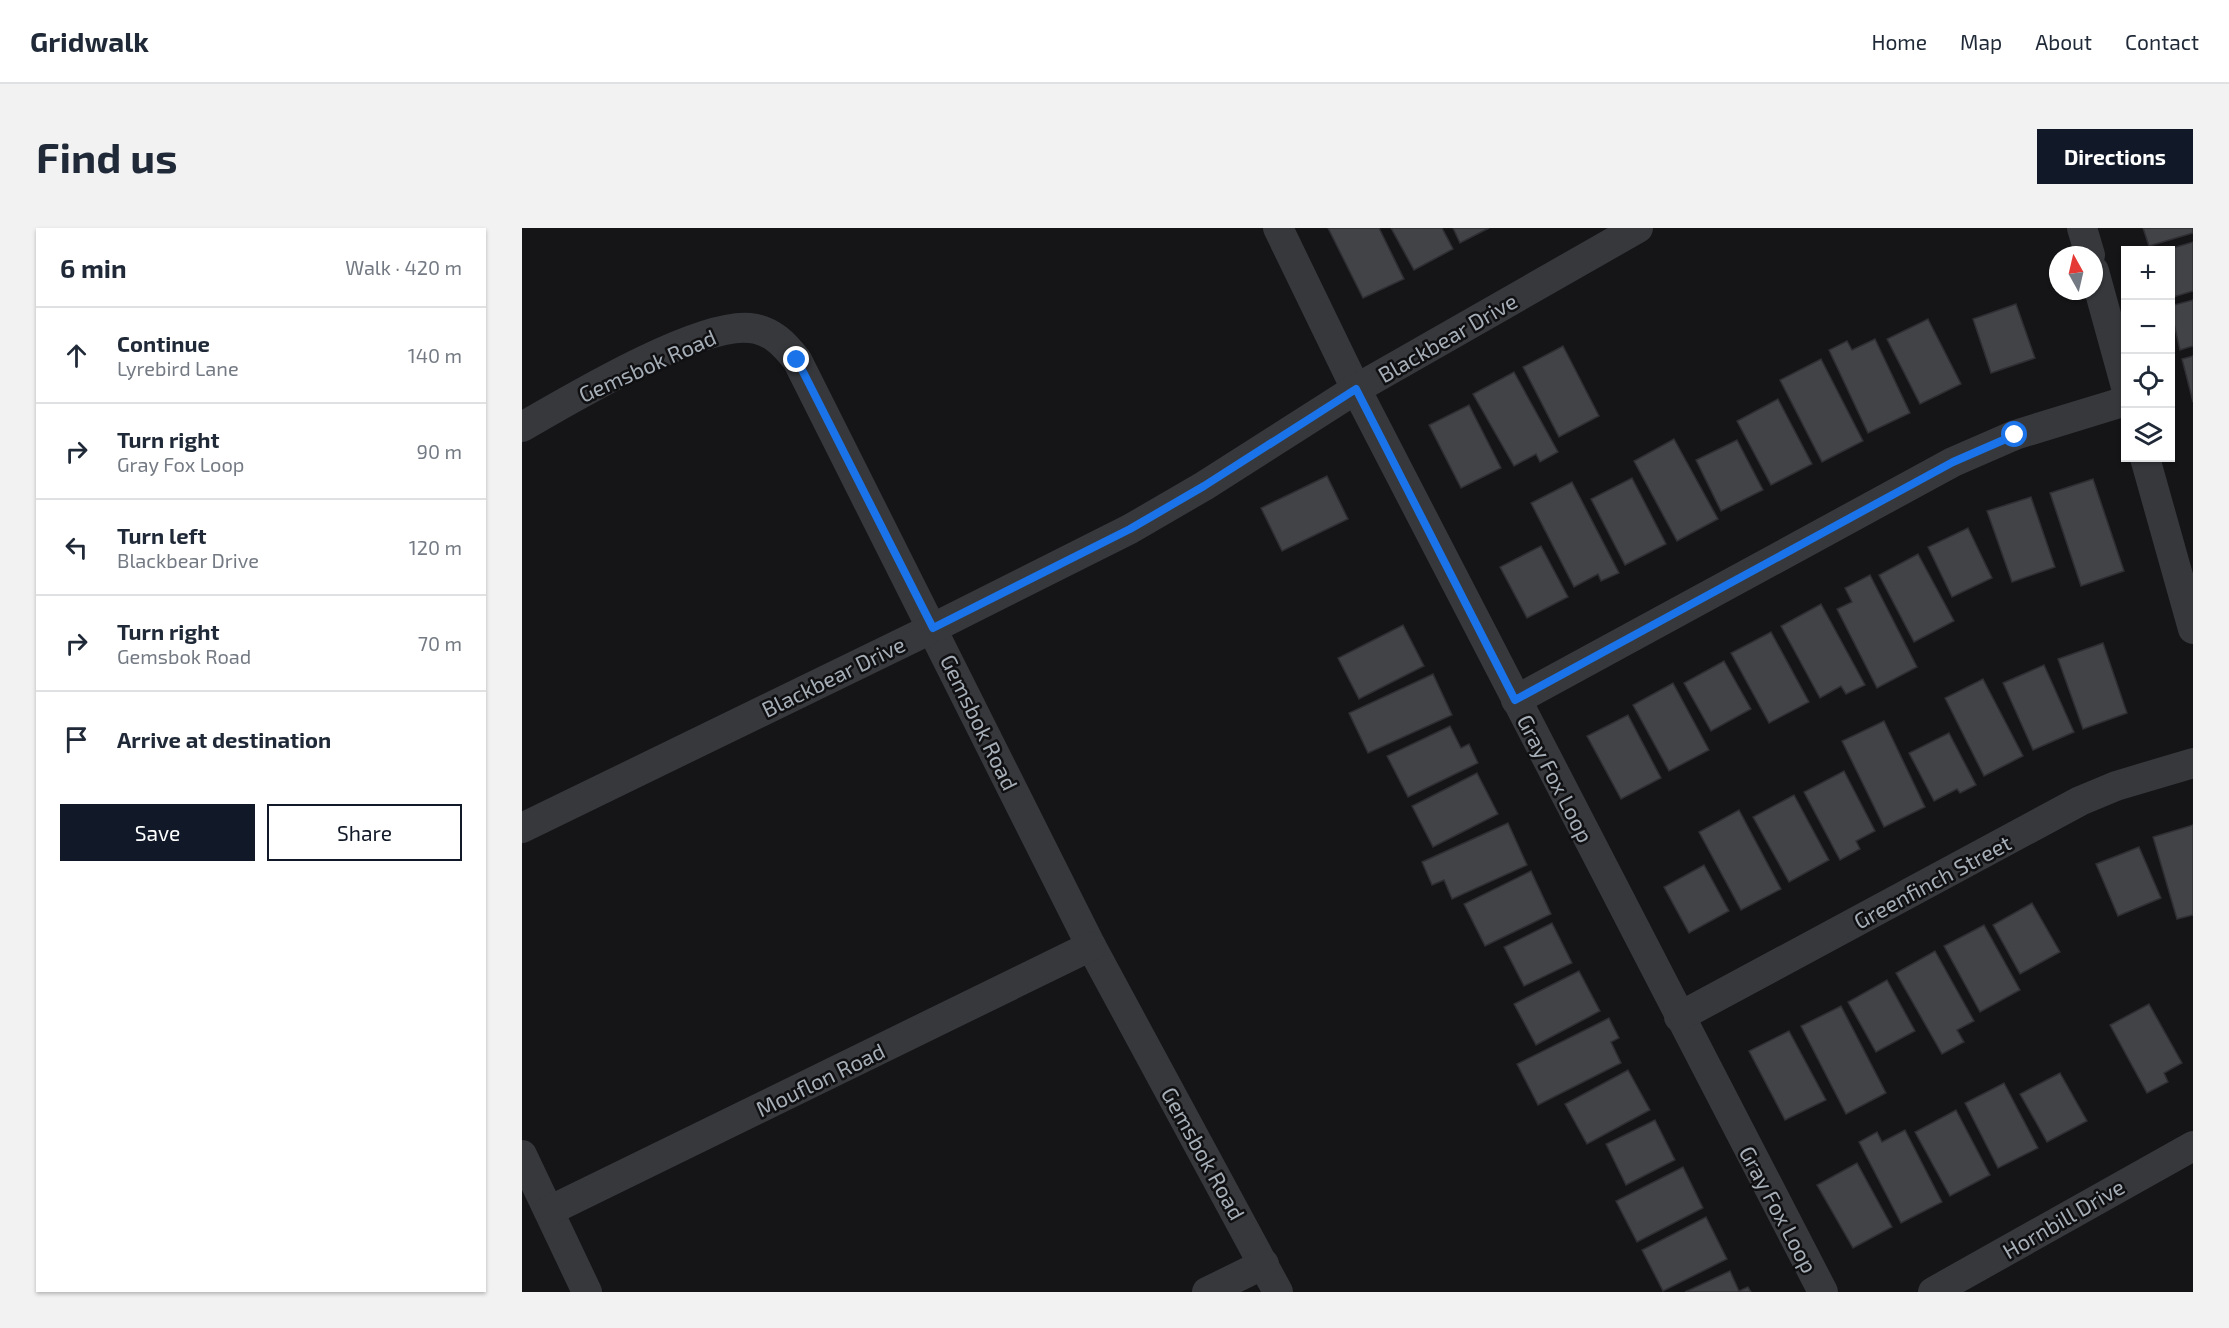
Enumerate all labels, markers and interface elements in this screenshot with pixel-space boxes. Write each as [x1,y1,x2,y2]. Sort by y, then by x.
text: Gridwalk [30,24,149,58]
text: Home [1871,29,1927,54]
text: Map [1960,29,2002,54]
text: About [2035,29,2092,54]
text: Contact [2125,29,2199,54]
button: Directions [2037,129,2193,184]
text: Find us [36,131,178,181]
north arrow [2049,246,2103,300]
map controls [2121,246,2175,462]
button: + [2121,246,2175,300]
text: 6 min [60,252,127,283]
text: Walk · 420 m [345,255,462,279]
street label: Blackbear Drive [1373,287,1521,387]
button: − [2121,300,2175,354]
street label: Gemsbok Road [574,323,720,407]
text: Continue [117,330,210,356]
icon: ahead [60,339,93,372]
text: 140 m [408,343,462,367]
route end [783,346,809,372]
button: locate [2121,354,2175,408]
text: Lyrebird Lane [117,356,239,380]
button: layers [2121,408,2175,462]
route start [2001,421,2027,447]
text: Turn right [117,426,219,452]
icon: right [60,435,93,468]
text: 90 m [417,439,462,463]
text: Gray Fox Loop [117,452,244,476]
text: Turn left [117,522,206,548]
icon: left [60,531,93,564]
text: 120 m [409,535,462,559]
text: Blackbear Drive [117,548,259,572]
text: Turn right [117,618,219,644]
icon: right [60,627,93,660]
street label: Blackbear Drive [757,630,909,722]
text: 70 m [418,631,462,655]
text: Gemsbok Road [117,644,251,668]
street label: Gemsbok Road [936,650,1024,794]
street label: Gray Fox Loop [1513,710,1599,846]
icon: arrive [60,723,93,756]
text: Arrive at destination [117,726,331,752]
button: Save [60,804,255,861]
button: Share [267,804,462,861]
street label: Greenfinch Street [1849,829,2015,933]
street label: Mouflon Road [751,1037,889,1121]
street label: Gemsbok Road [1157,1082,1251,1224]
street label: Gray Fox Loop [1735,1141,1823,1277]
street label: Hornbill Drive [1997,1173,2129,1263]

